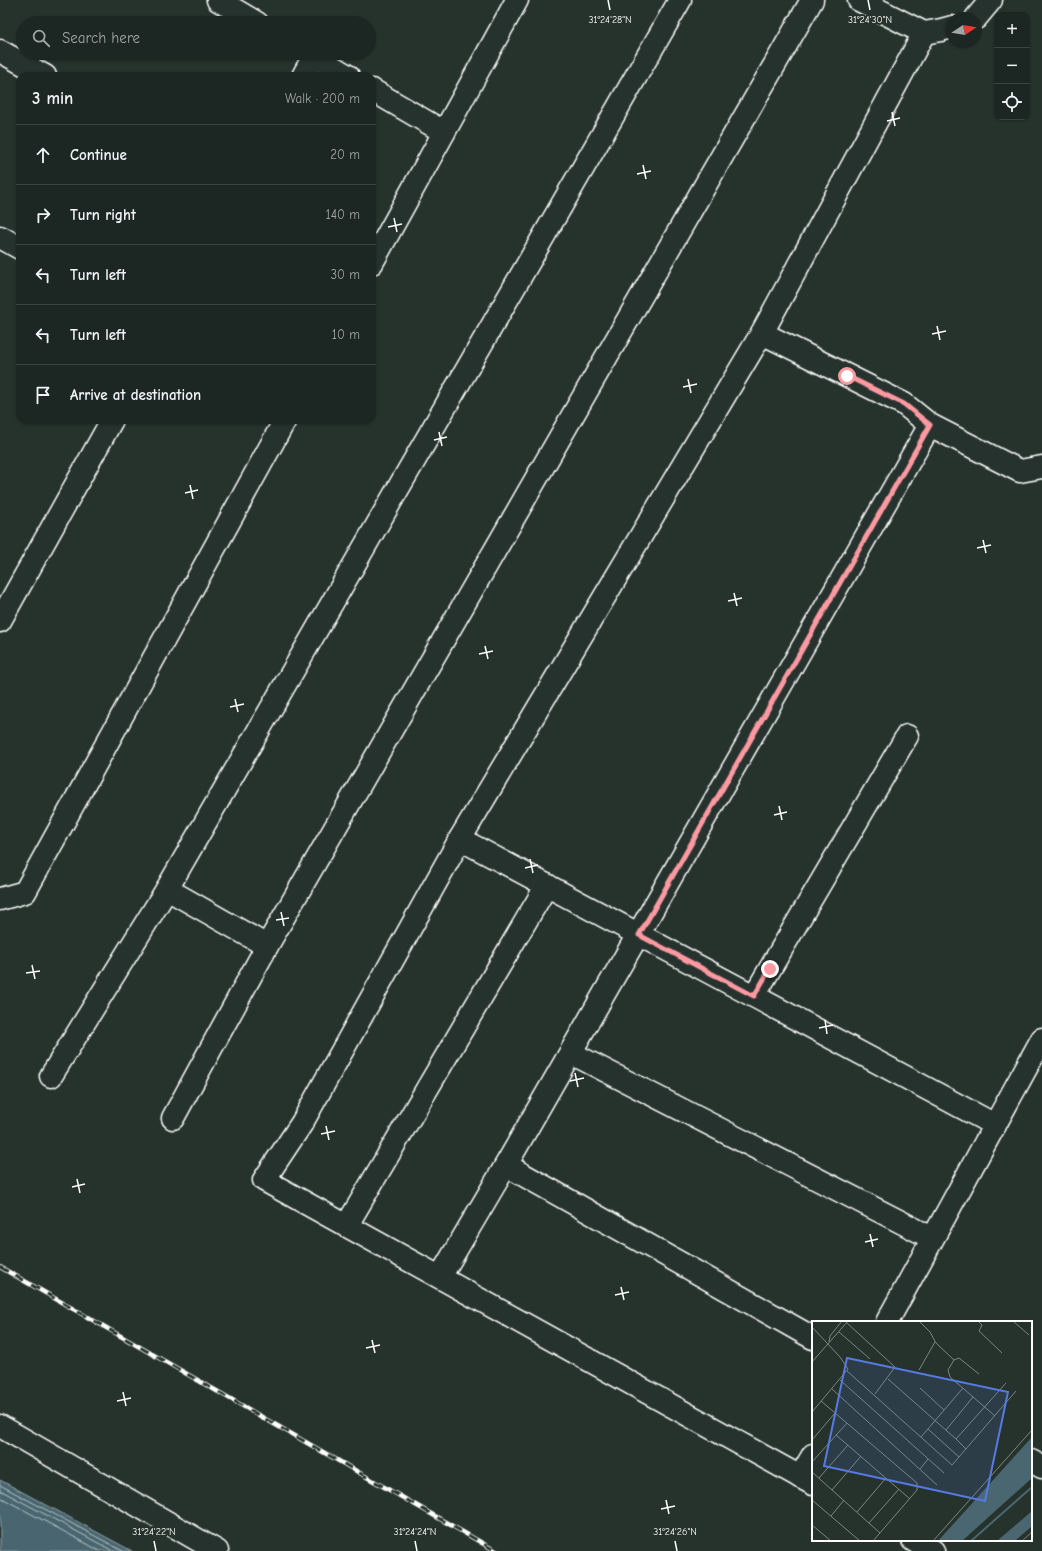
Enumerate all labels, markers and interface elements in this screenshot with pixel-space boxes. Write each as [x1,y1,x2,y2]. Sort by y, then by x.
north arrow [946,12,982,48]
map controls [994,12,1030,120]
button: + [994,12,1030,48]
text: 31°24'28"N [588,14,632,26]
text: 31°24'30"N [848,14,892,26]
search box [16,16,376,60]
icon: search [30,27,52,49]
text: Search here [62,29,140,47]
button: − [994,48,1030,84]
button: locate [994,84,1030,120]
text: 3 min [32,89,73,108]
text: Walk · 200 m [285,91,360,106]
icon: ahead [32,144,54,166]
text: Continue [70,146,127,164]
text: 20 m [330,147,360,162]
icon: right [32,204,54,226]
text: Turn right [70,206,136,224]
text: 140 m [326,207,360,222]
icon: left [32,264,54,286]
text: Turn left [70,266,126,284]
text: 30 m [330,267,360,282]
icon: left [32,324,54,346]
text: Turn left [70,326,126,344]
text: 10 m [332,327,360,342]
route start [838,367,856,385]
icon: arrive [32,384,54,406]
text: Arrive at destination [70,386,201,404]
route end [761,960,779,978]
inset map [812,1321,1032,1541]
text: 31°24'22"N [132,1526,176,1538]
text: 31°24'24"N [394,1526,436,1538]
text: 31°24'26"N [653,1526,697,1538]

